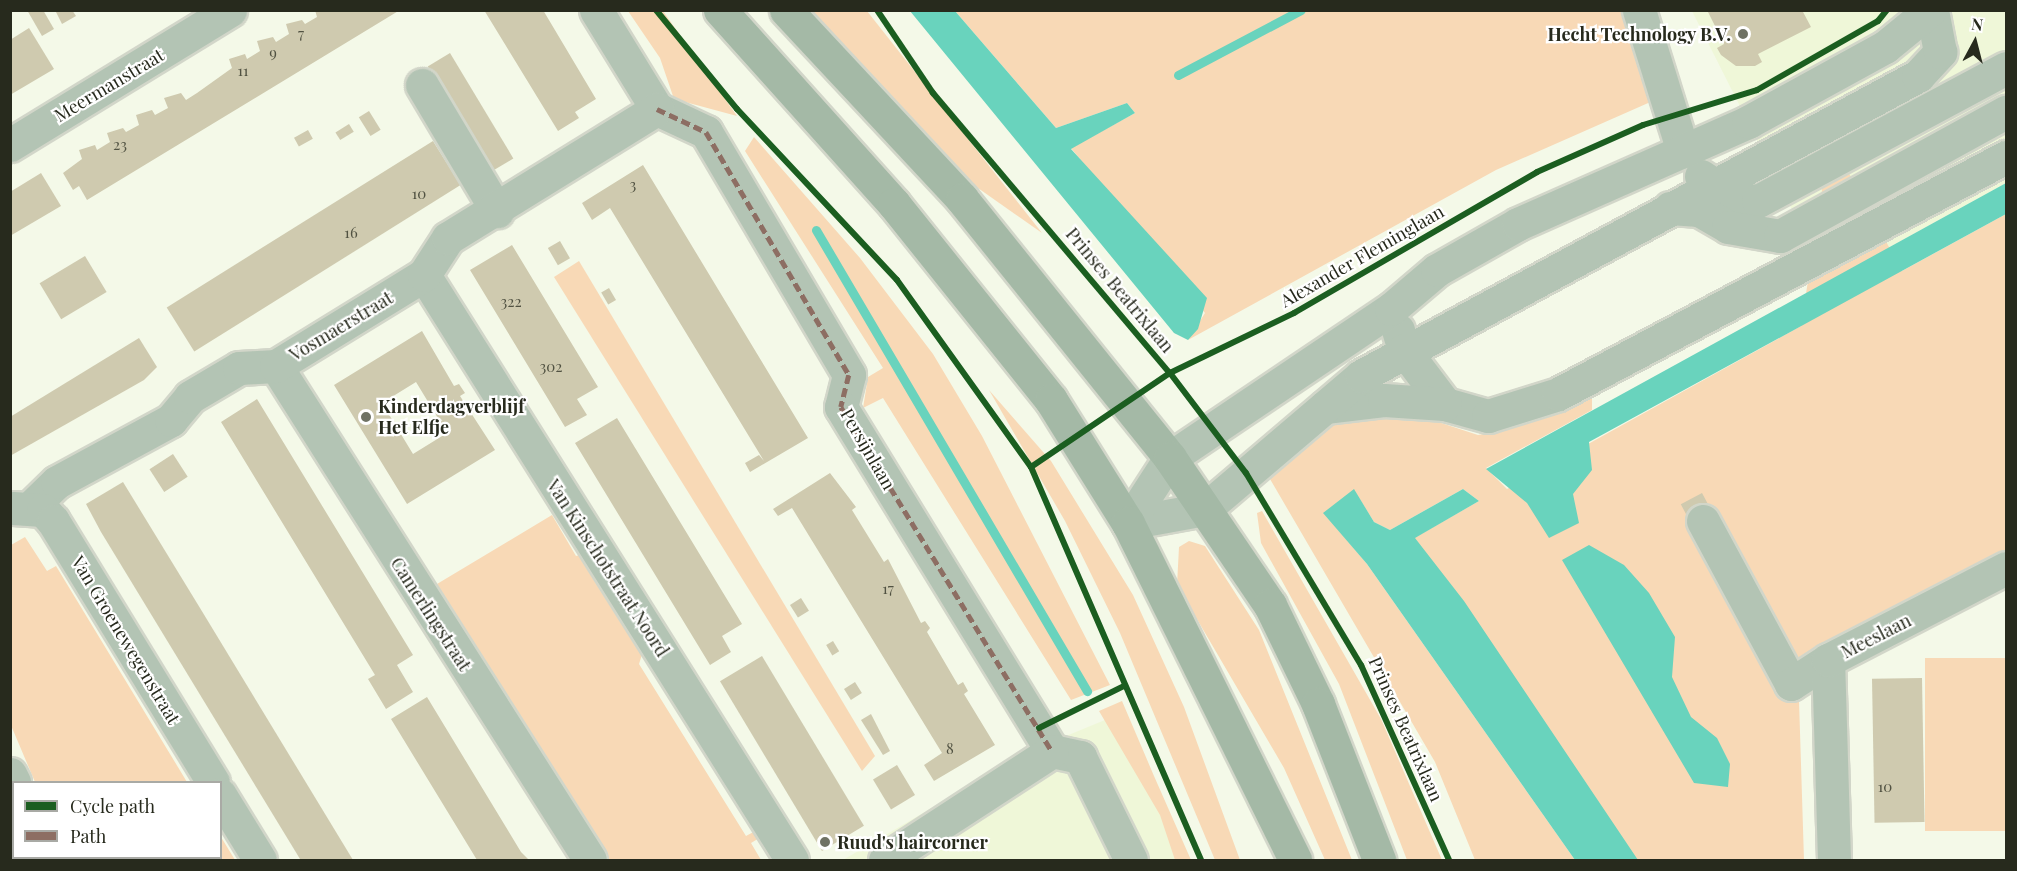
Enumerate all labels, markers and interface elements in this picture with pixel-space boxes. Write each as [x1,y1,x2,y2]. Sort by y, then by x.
north arrow [1945,12,2005,72]
text: N [1970,13,1984,35]
place label: Hecht Technology B.V. [1546,23,1731,45]
house number: 7 [298,25,304,43]
marker: Hecht Technology B.V. [1736,27,1750,41]
street label: Meermanstraat [50,44,168,126]
house number: 9 [269,44,277,62]
house number: 11 [237,62,249,80]
house number: 23 [113,136,127,154]
house number: 3 [630,176,636,194]
house number: 10 [412,185,426,203]
street label: Alexander Fleminglaan [1276,200,1448,312]
street label: Prinses Beatrixlaan [1061,223,1179,357]
house number: 16 [344,224,358,242]
street label: Vosmaerstraat [285,287,397,365]
house number: 322 [500,293,522,311]
house number: 302 [540,358,562,376]
place label: Kinderdagverblijf Het Elfje [378,396,524,438]
street label: Persijnlaan [836,405,900,493]
marker: Kinderdagverblijf Het Elfje [359,410,373,424]
street label: Van Kinschotstraat Noord [542,475,674,661]
street label: Van Groenewegenstraat [67,552,185,728]
street label: Camerlingstraat [386,553,476,675]
house number: 17 [882,580,894,598]
street label: Meeslaan [1837,609,1915,663]
street label: Prinses Beatrixlaan [1364,653,1448,805]
house number: 8 [946,740,954,758]
house number: 10 [1878,778,1892,796]
legend [12,781,222,859]
text: Cycle path [70,794,155,818]
text: Path [70,824,106,848]
place label: Ruud's haircorner [837,831,988,853]
marker: Ruud's haircorner [818,835,832,849]

